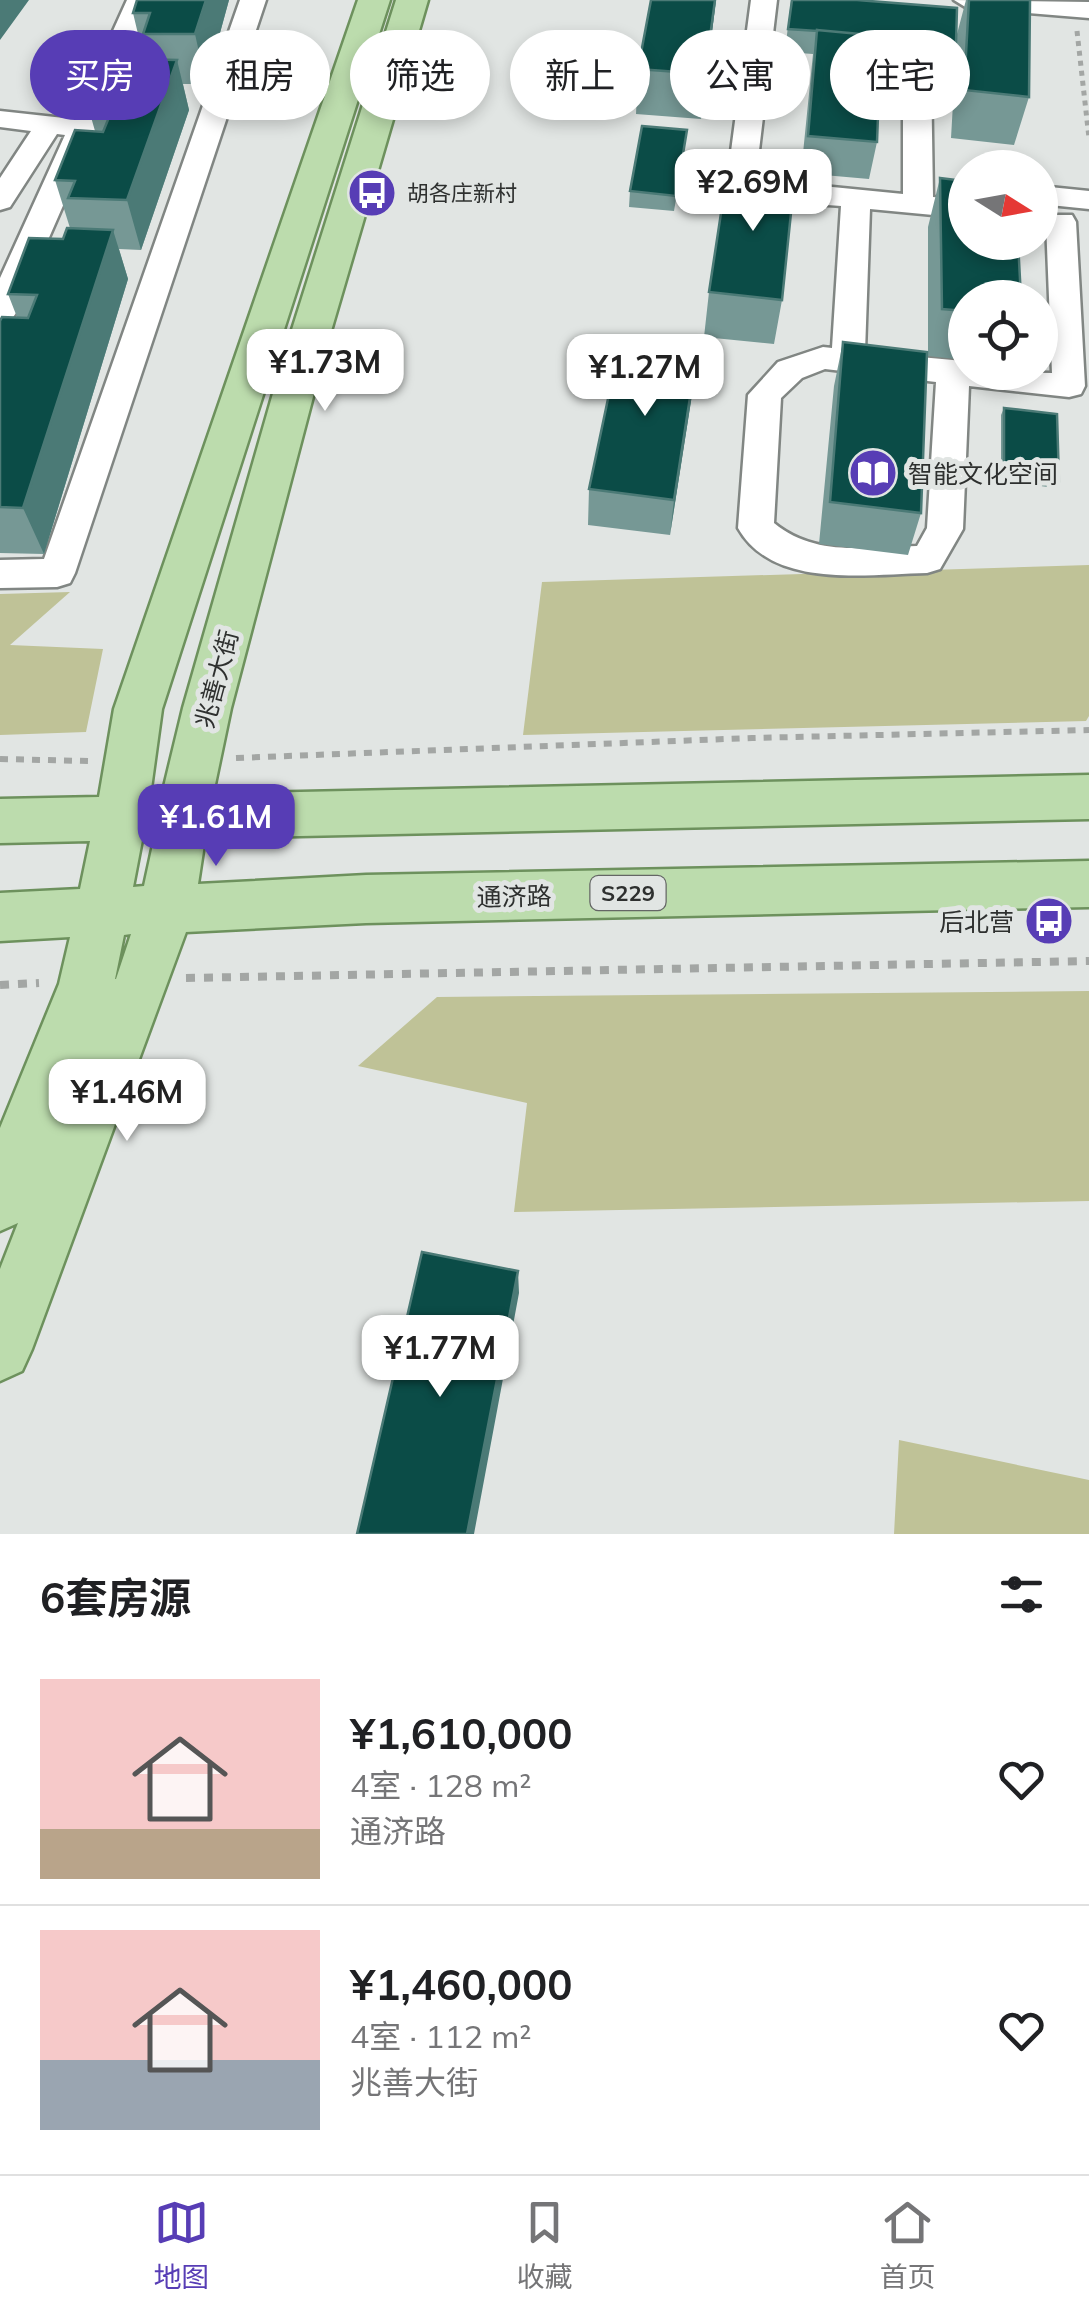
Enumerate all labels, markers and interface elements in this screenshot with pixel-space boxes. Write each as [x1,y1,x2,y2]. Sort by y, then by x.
chip: 买房 [30,30,170,120]
chip: 租房 [190,30,330,120]
chip: 筛选 [350,30,490,120]
chip: 新上 [510,30,650,120]
chip: 公寓 [670,30,810,120]
chip: 住宅 [830,30,970,120]
pin: ¥2.69M [672,149,834,234]
north arrow [948,150,1058,260]
map controls [948,150,1058,390]
text: ¥2.69M [697,161,809,201]
bus stop icon: 胡各庄新村 [346,167,398,219]
place label: 胡各庄新村 [407,179,517,207]
button: locate [948,280,1058,390]
pin: ¥1.73M [244,329,406,414]
pin: ¥1.27M [564,334,726,419]
text: ¥1.73M [269,341,381,381]
text: ¥1.27M [589,346,701,386]
library icon: 智能文化空间 [847,447,899,499]
place label: 智能文化空间 [908,458,1058,489]
street label: 兆善大街 [188,627,244,731]
pin: ¥1.61M [135,784,297,869]
text: ¥1.61M [160,796,272,836]
road number: S229 [590,876,666,910]
street label: 通济路 [476,880,552,912]
bus stop icon: 后北营 [1023,895,1075,947]
place label: 后北营 [939,906,1014,937]
pin: ¥1.46M [46,1059,208,1144]
text: ¥1.46M [71,1071,183,1111]
pin: ¥1.77M [359,1315,521,1400]
text: ¥1.77M [384,1327,496,1367]
icon: filters [994,1567,1049,1622]
text: 6套房源 [40,1571,191,1624]
text: ¥1,610,000 [350,1707,572,1760]
icon: home [120,1719,240,1839]
icon: heart [994,1752,1049,1807]
text: 4室 · 128 m² [350,1765,532,1805]
text: 通济路 [350,1811,446,1851]
text: ¥1,460,000 [350,1958,572,2011]
icon: home [120,1970,240,2090]
icon: heart [994,2003,1049,2058]
text: 4室 · 112 m² [350,2016,532,2056]
text: 兆善大街 [350,2062,478,2102]
tab: 地图 [153,2195,210,2295]
tab: 收藏 [516,2195,573,2295]
tab: 首页 [879,2195,936,2295]

